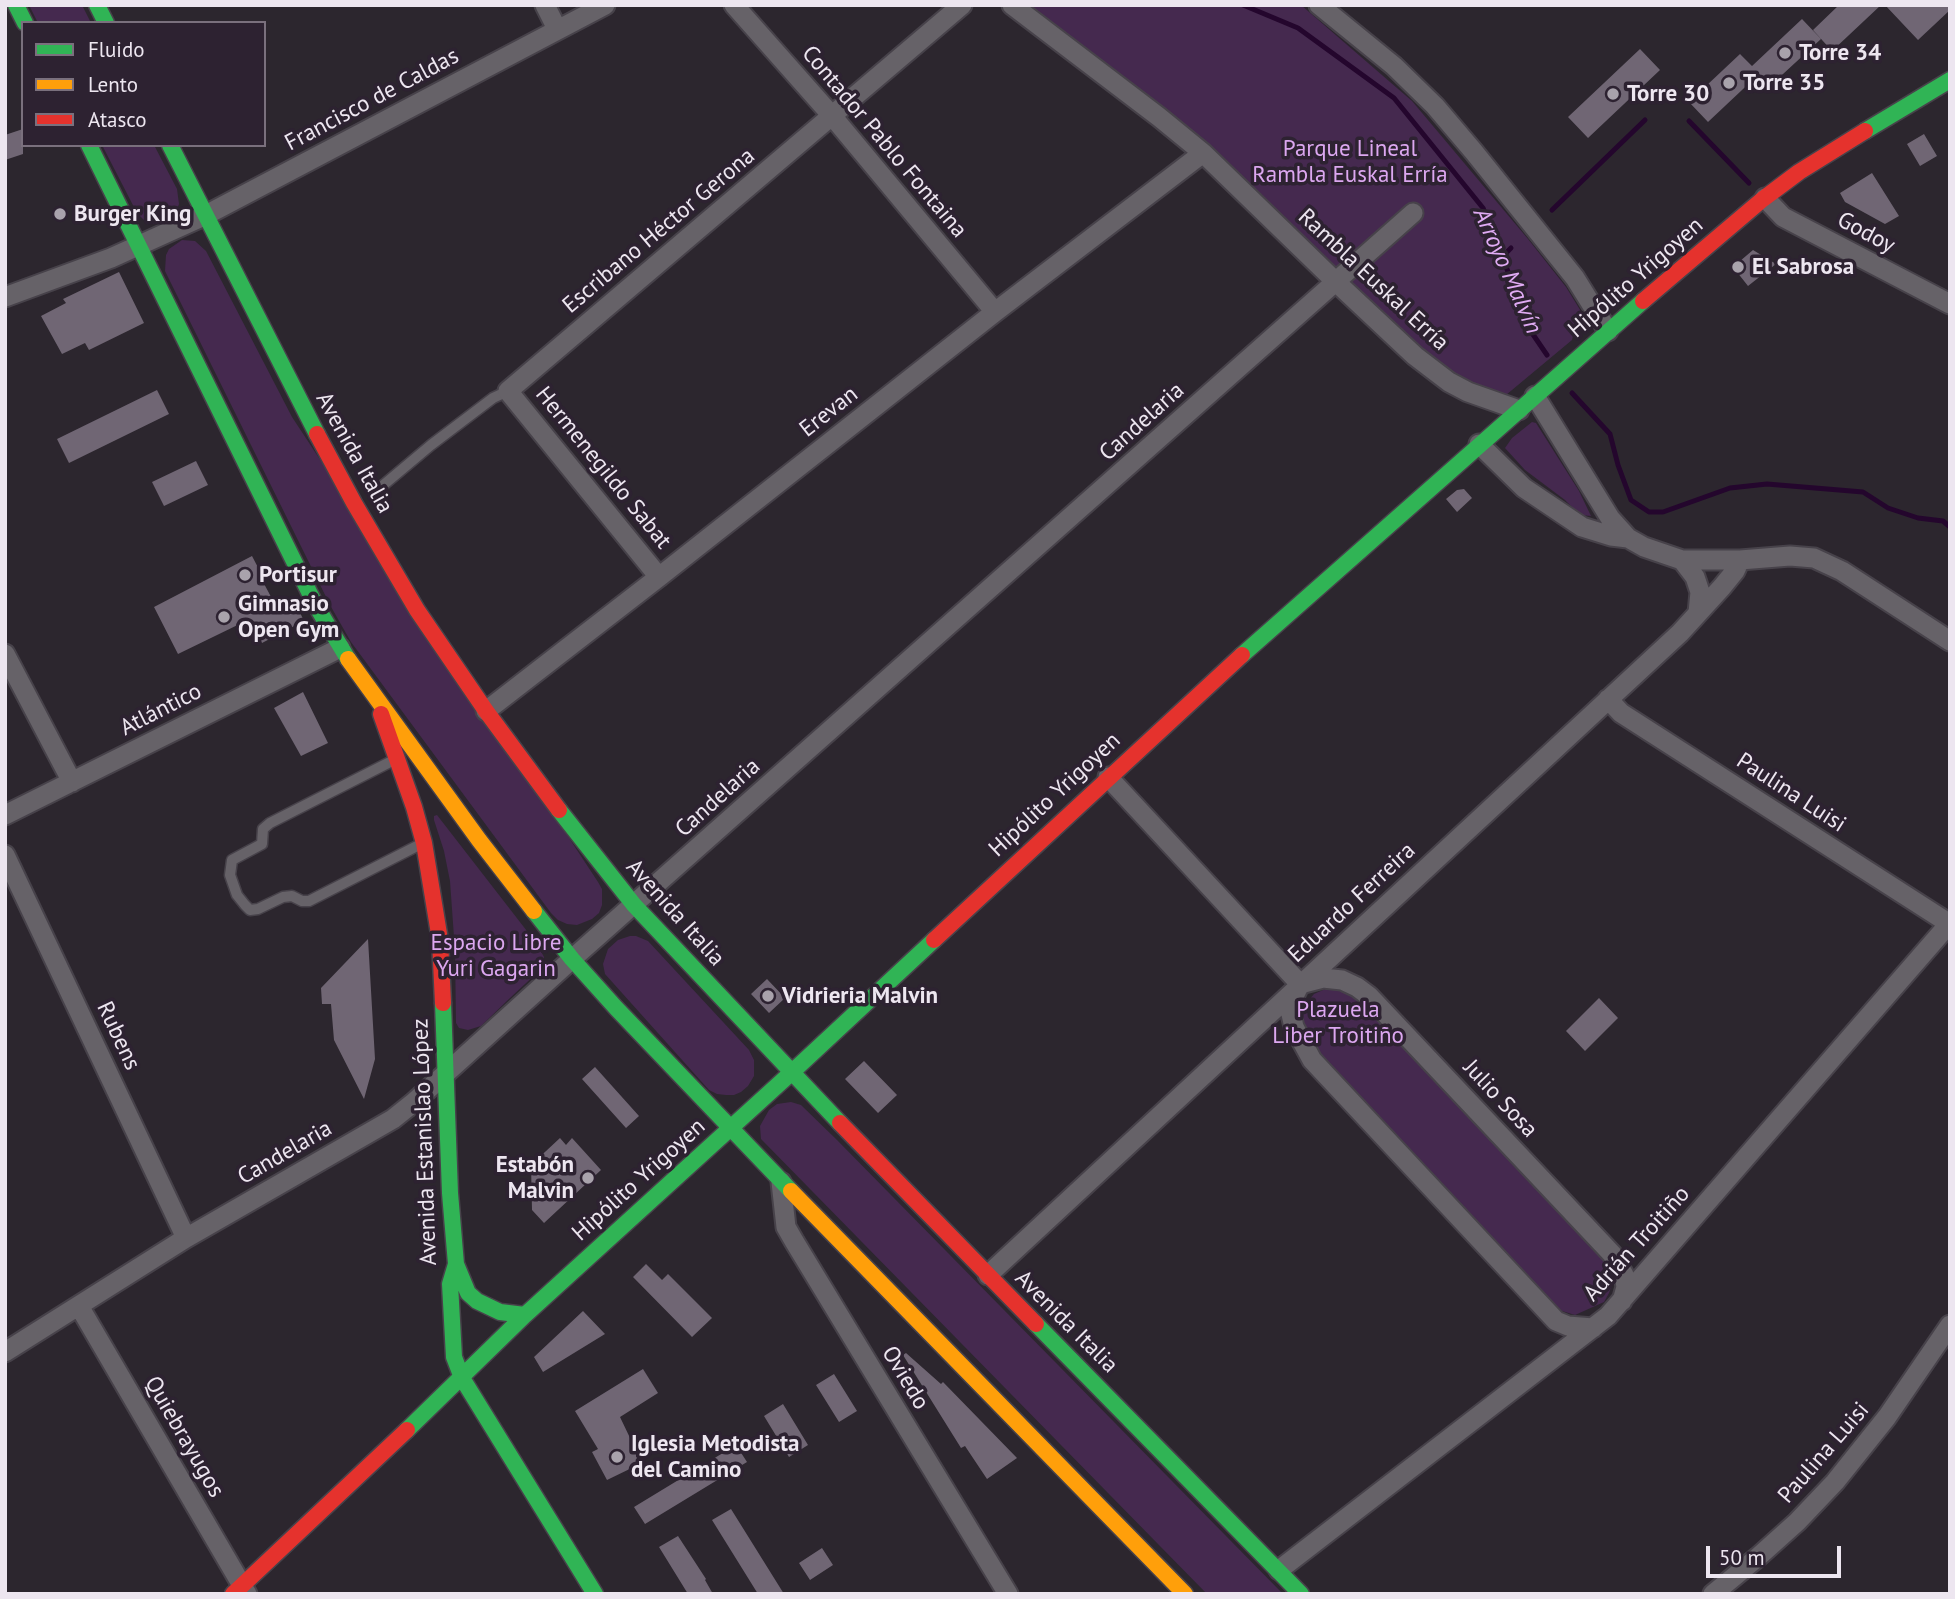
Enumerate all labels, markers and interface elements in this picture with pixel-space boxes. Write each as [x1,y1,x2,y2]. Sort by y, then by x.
legend [21,21,266,147]
text: Fluido [88,36,145,63]
place label: Torre 34 [1799,39,1881,67]
street label: Contador Pablo Fontaina [796,40,972,244]
street label: Francisco de Caldas [280,43,464,157]
marker: Torre 34 [1777,45,1793,61]
place label: Torre 35 [1743,69,1825,97]
text: Lento [88,71,138,98]
marker: Torre 35 [1721,75,1737,91]
place label: Torre 30 [1627,80,1709,108]
marker: Torre 30 [1605,86,1621,102]
text: Atasco [88,106,147,133]
park label: Parque Lineal Rambla Euskal Erría [1252,135,1448,189]
street label: Escribano Héctor Gerona [557,143,761,319]
place label: Burger King [74,200,191,228]
street label: Rambla Euskal Erría [1292,203,1454,357]
water label: Arroyo Malvín [1466,204,1548,338]
marker: Burger King [52,206,68,222]
street label: Godoy [1832,206,1900,260]
street label: Hipólito Yrigoyen [1563,212,1709,344]
place label: El Sabrosa [1752,253,1854,281]
marker: El Sabrosa [1730,259,1746,275]
street label: Candelaria [1094,377,1190,467]
street label: Hermenegildo Sabat [529,381,677,555]
street label: Erevan [794,381,864,443]
street label: Avenida Italia [309,388,399,518]
place label: Portisur [259,561,337,589]
marker: Portisur [237,567,253,583]
place label: Gimnasio Open Gym [238,590,339,644]
marker: Gimnasio Open Gym [216,609,232,625]
street label: Atlántico [116,678,206,742]
street label: Hipólito Yrigoyen [984,727,1126,863]
street label: Paulina Luisi [1731,747,1851,839]
street label: Candelaria [670,753,766,843]
street label: Eduardo Ferreira [1283,837,1421,969]
street label: Avenida Italia [620,854,730,972]
park label: Espacio Libre Yuri Gagarin [431,929,561,983]
place label: Vidrieria Malvin [782,982,938,1010]
marker: Vidrieria Malvin [760,988,776,1004]
park label: Plazuela Liber Troitiño [1272,996,1404,1050]
street label: Rubens [90,997,146,1075]
street label: Avenida Estanislao López [407,1018,443,1266]
street label: Julio Sosa [1457,1054,1543,1144]
street label: Hipólito Yrigoyen [567,1113,711,1247]
street label: Candelaria [233,1115,337,1191]
place label: Estabón Malvin [496,1151,574,1205]
marker: Estabón Malvin [580,1170,596,1186]
street label: Adrián Troitiño [1578,1181,1696,1307]
street label: Avenida Italia [1009,1265,1123,1379]
street label: Oviedo [875,1341,935,1415]
street label: Quiebrayugos [138,1372,230,1502]
street label: Paulina Luisi [1773,1397,1875,1509]
place label: Iglesia Metodista del Camino [631,1430,800,1484]
marker: Iglesia Metodista del Camino [609,1449,625,1465]
scale bar [1710,1532,1845,1576]
text: 50 m [1719,1544,1765,1571]

